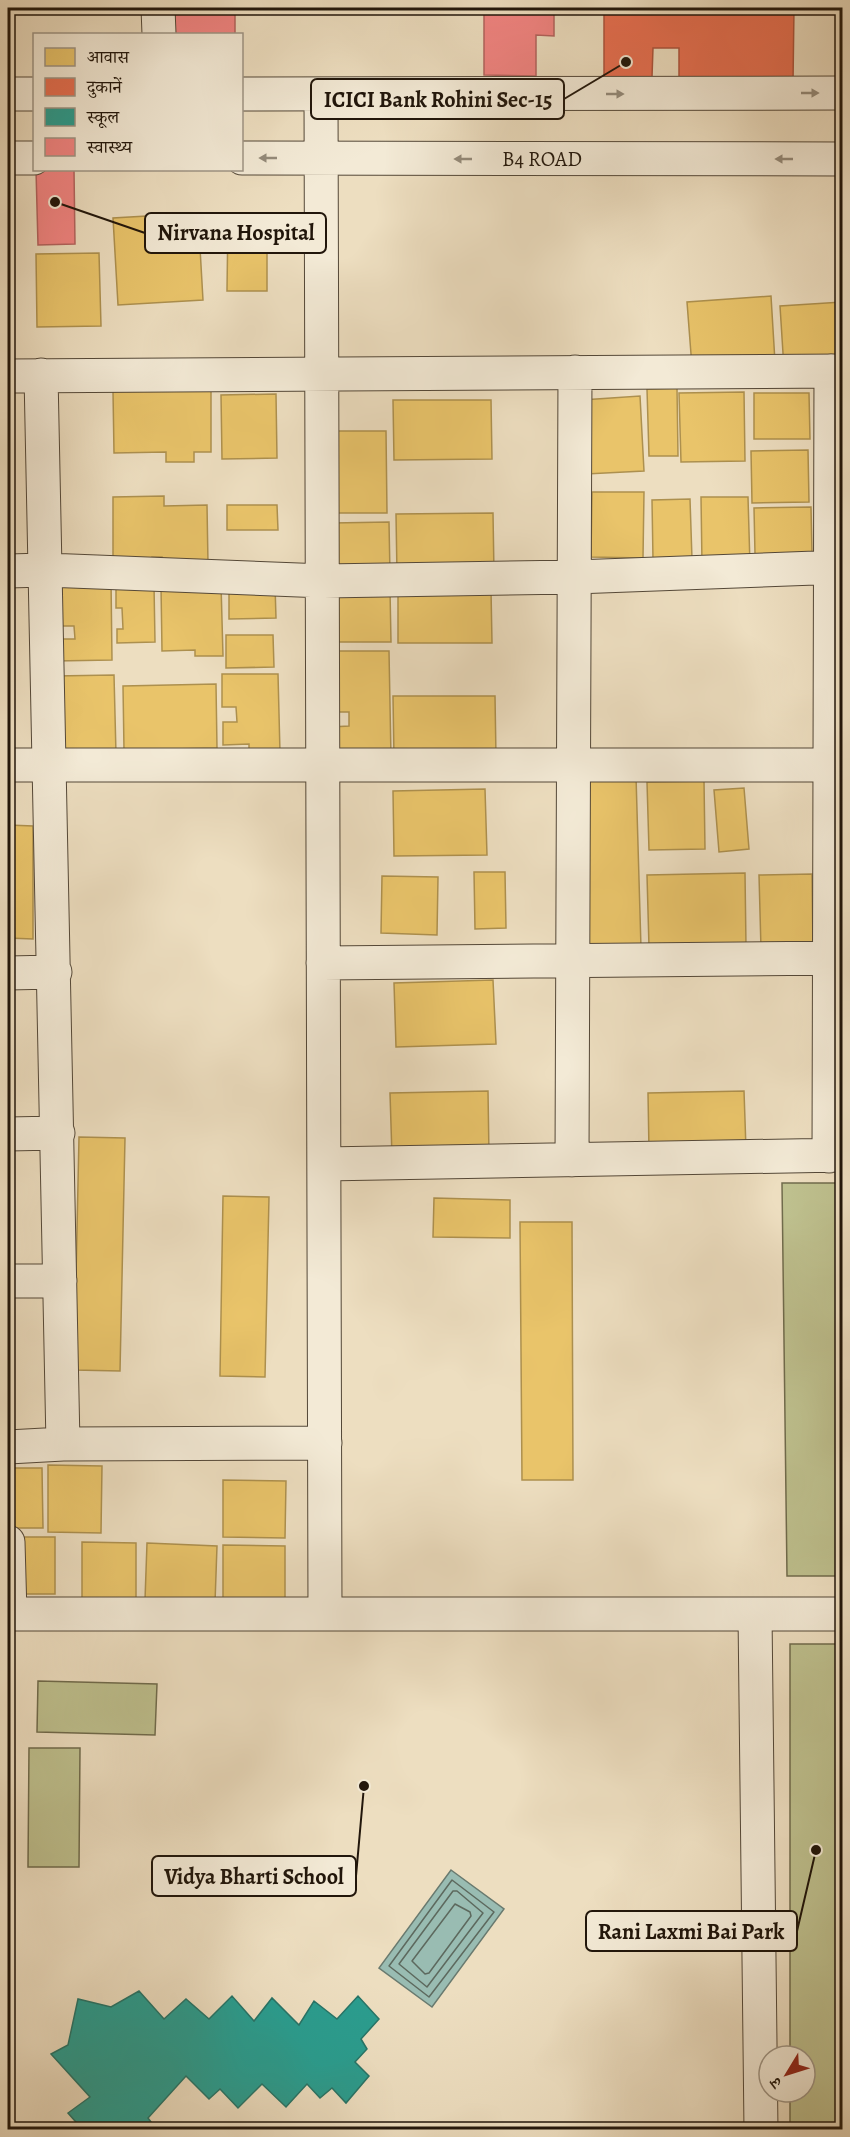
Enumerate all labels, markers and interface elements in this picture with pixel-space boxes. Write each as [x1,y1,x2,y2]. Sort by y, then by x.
legend [33,33,243,171]
text: आवास [87,45,130,69]
text: दुकानें [86,75,123,99]
callout: ICICI Bank Rohini Sec-15 [311,79,564,119]
text: ICICI Bank Rohini Sec-15 [324,85,552,115]
one-way arrow [800,88,819,98]
one-way arrow [605,89,624,99]
text: स्कूल [86,105,120,129]
text: स्वास्थ्य [86,135,133,159]
street label: B4 ROAD [502,145,582,173]
one-way arrow [259,153,278,163]
one-way arrow [454,154,473,164]
one-way arrow [775,154,794,164]
callout: Nirvana Hospital [145,213,326,253]
text: Nirvana Hospital [157,218,315,248]
callout: Vidya Bharti School [152,1856,356,1896]
text: Vidya Bharti School [163,1862,344,1892]
callout: Rani Laxmi Bai Park [586,1911,797,1951]
text: Rani Laxmi Bai Park [598,1917,785,1947]
north arrow [757,2044,817,2104]
text: उ [764,2071,788,2093]

